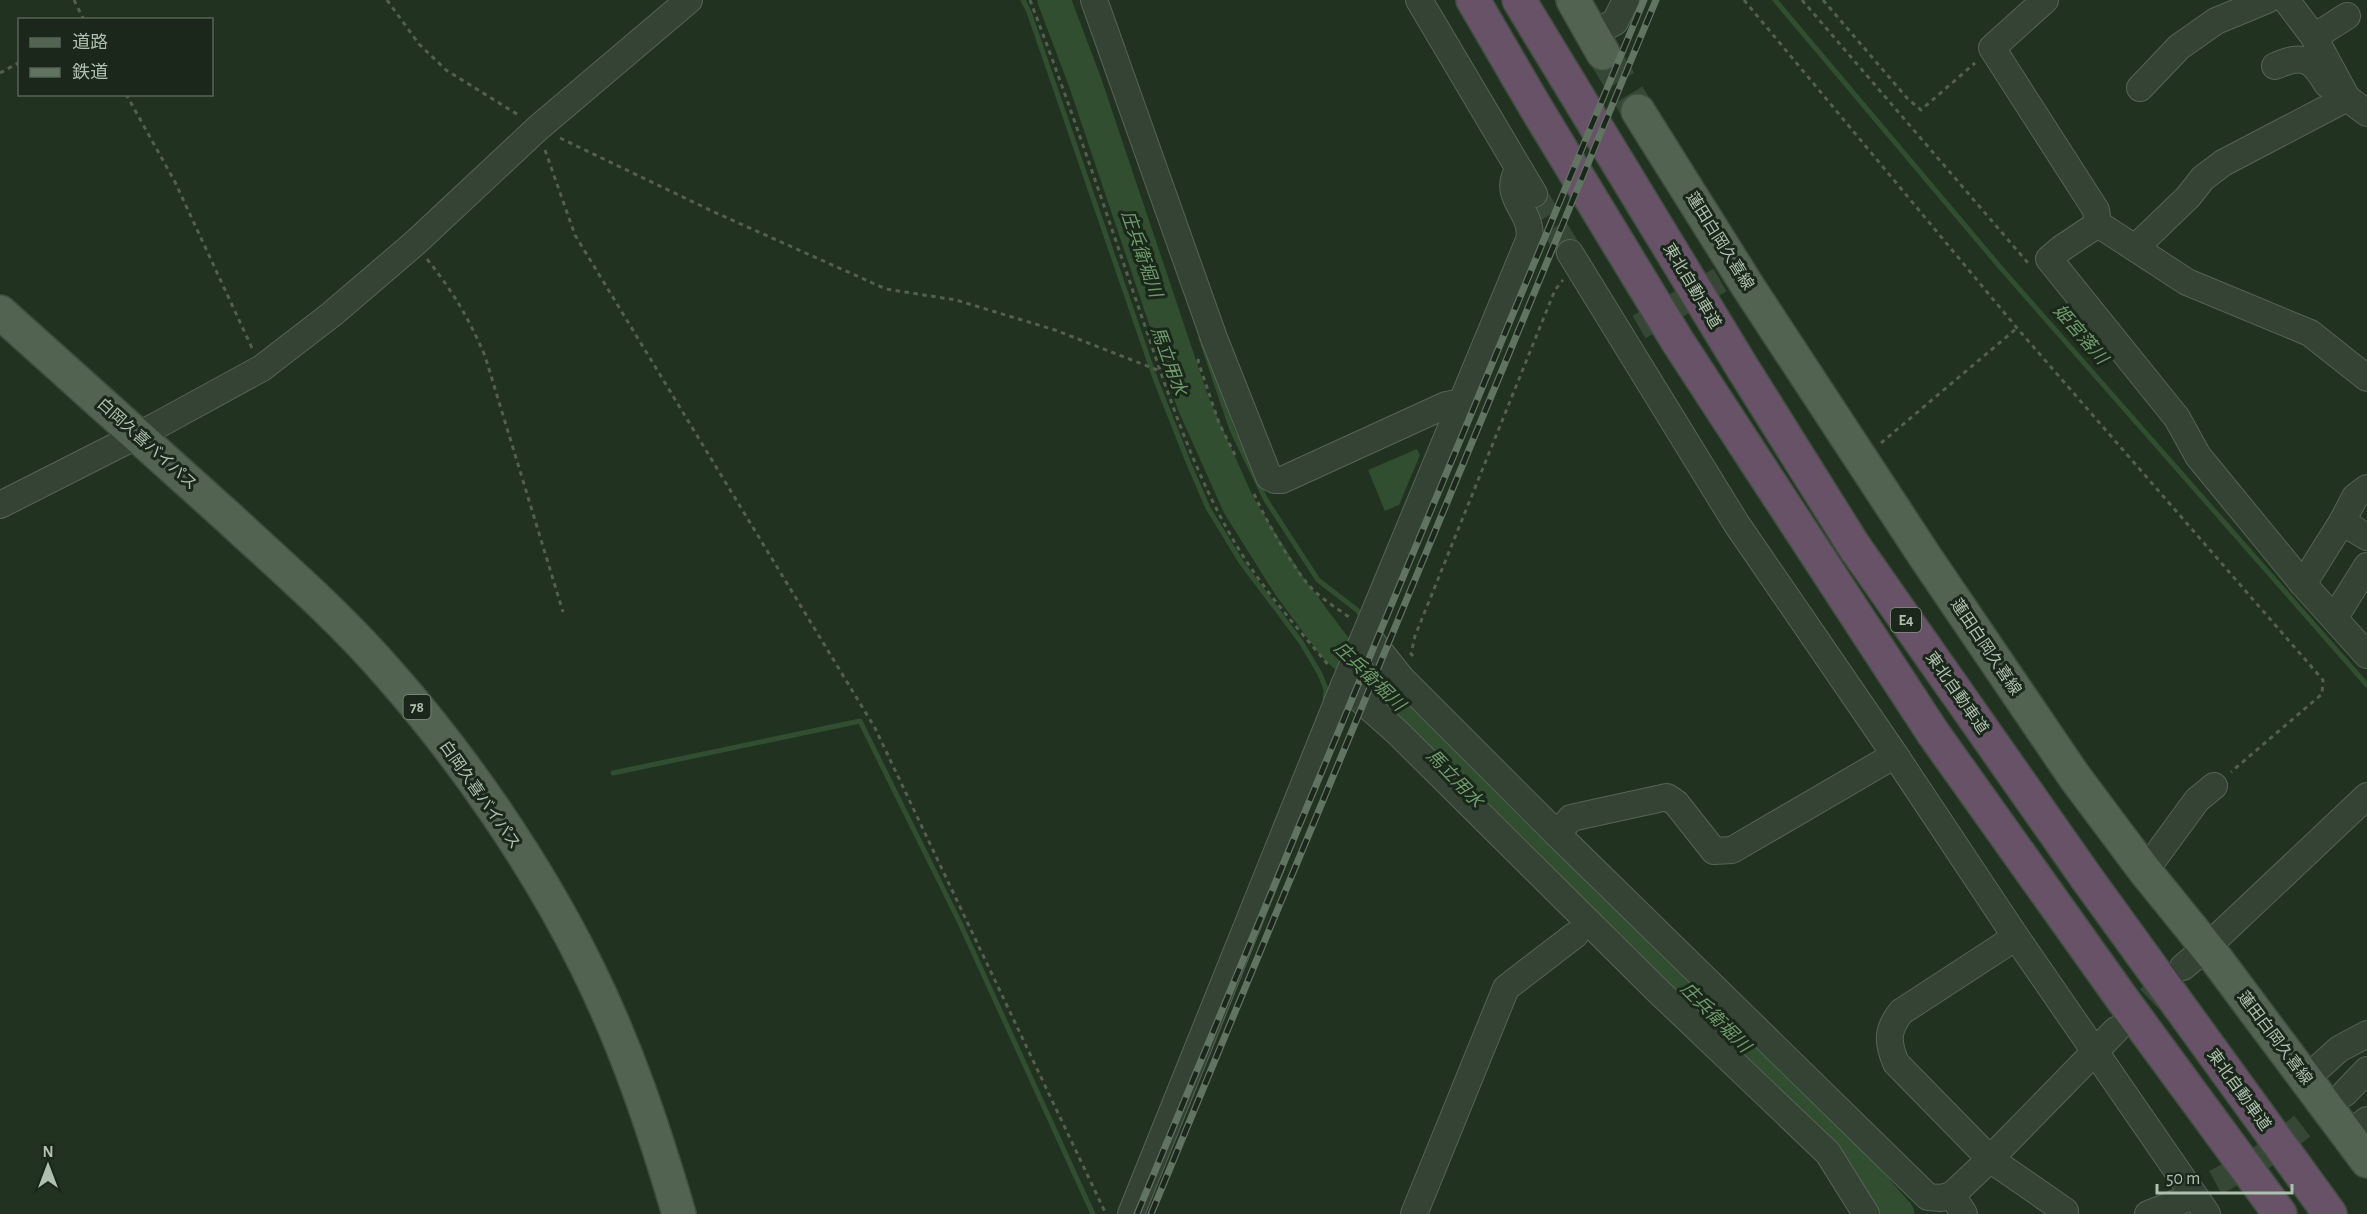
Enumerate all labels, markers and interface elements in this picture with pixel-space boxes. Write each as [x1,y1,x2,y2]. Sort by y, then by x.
legend [18,18,213,96]
text: 道路 [72,32,108,52]
text: 鉄道 [72,62,108,82]
street label: 蓮田白岡久喜線 [1684,189,1757,293]
water label: 庄兵衛堀川 [1118,208,1167,301]
street label: 東北自動車道 [1660,240,1724,331]
water label: 姫宮落川 [2050,301,2113,370]
water label: 馬立用水 [1147,323,1191,400]
street label: 白岡久喜バイパス [94,395,200,493]
street label: 蓮田白岡久喜線 [1948,596,2025,698]
road number: E4 [1891,608,1921,632]
water label: 庄兵衛堀川 [1330,638,1410,716]
street label: 東北自動車道 [1923,649,1992,737]
road number: 78 [404,695,430,719]
street label: 白岡久喜バイパス [437,738,524,852]
water label: 馬立用水 [1423,745,1488,813]
water label: 庄兵衛堀川 [1677,978,1756,1058]
street label: 蓮田白岡久喜線 [2235,988,2316,1088]
street label: 東北自動車道 [2204,1046,2274,1134]
north arrow [18,1136,78,1196]
text: N [42,1144,54,1160]
scale bar [2157,1157,2292,1195]
text: 50 m [2166,1170,2200,1188]

